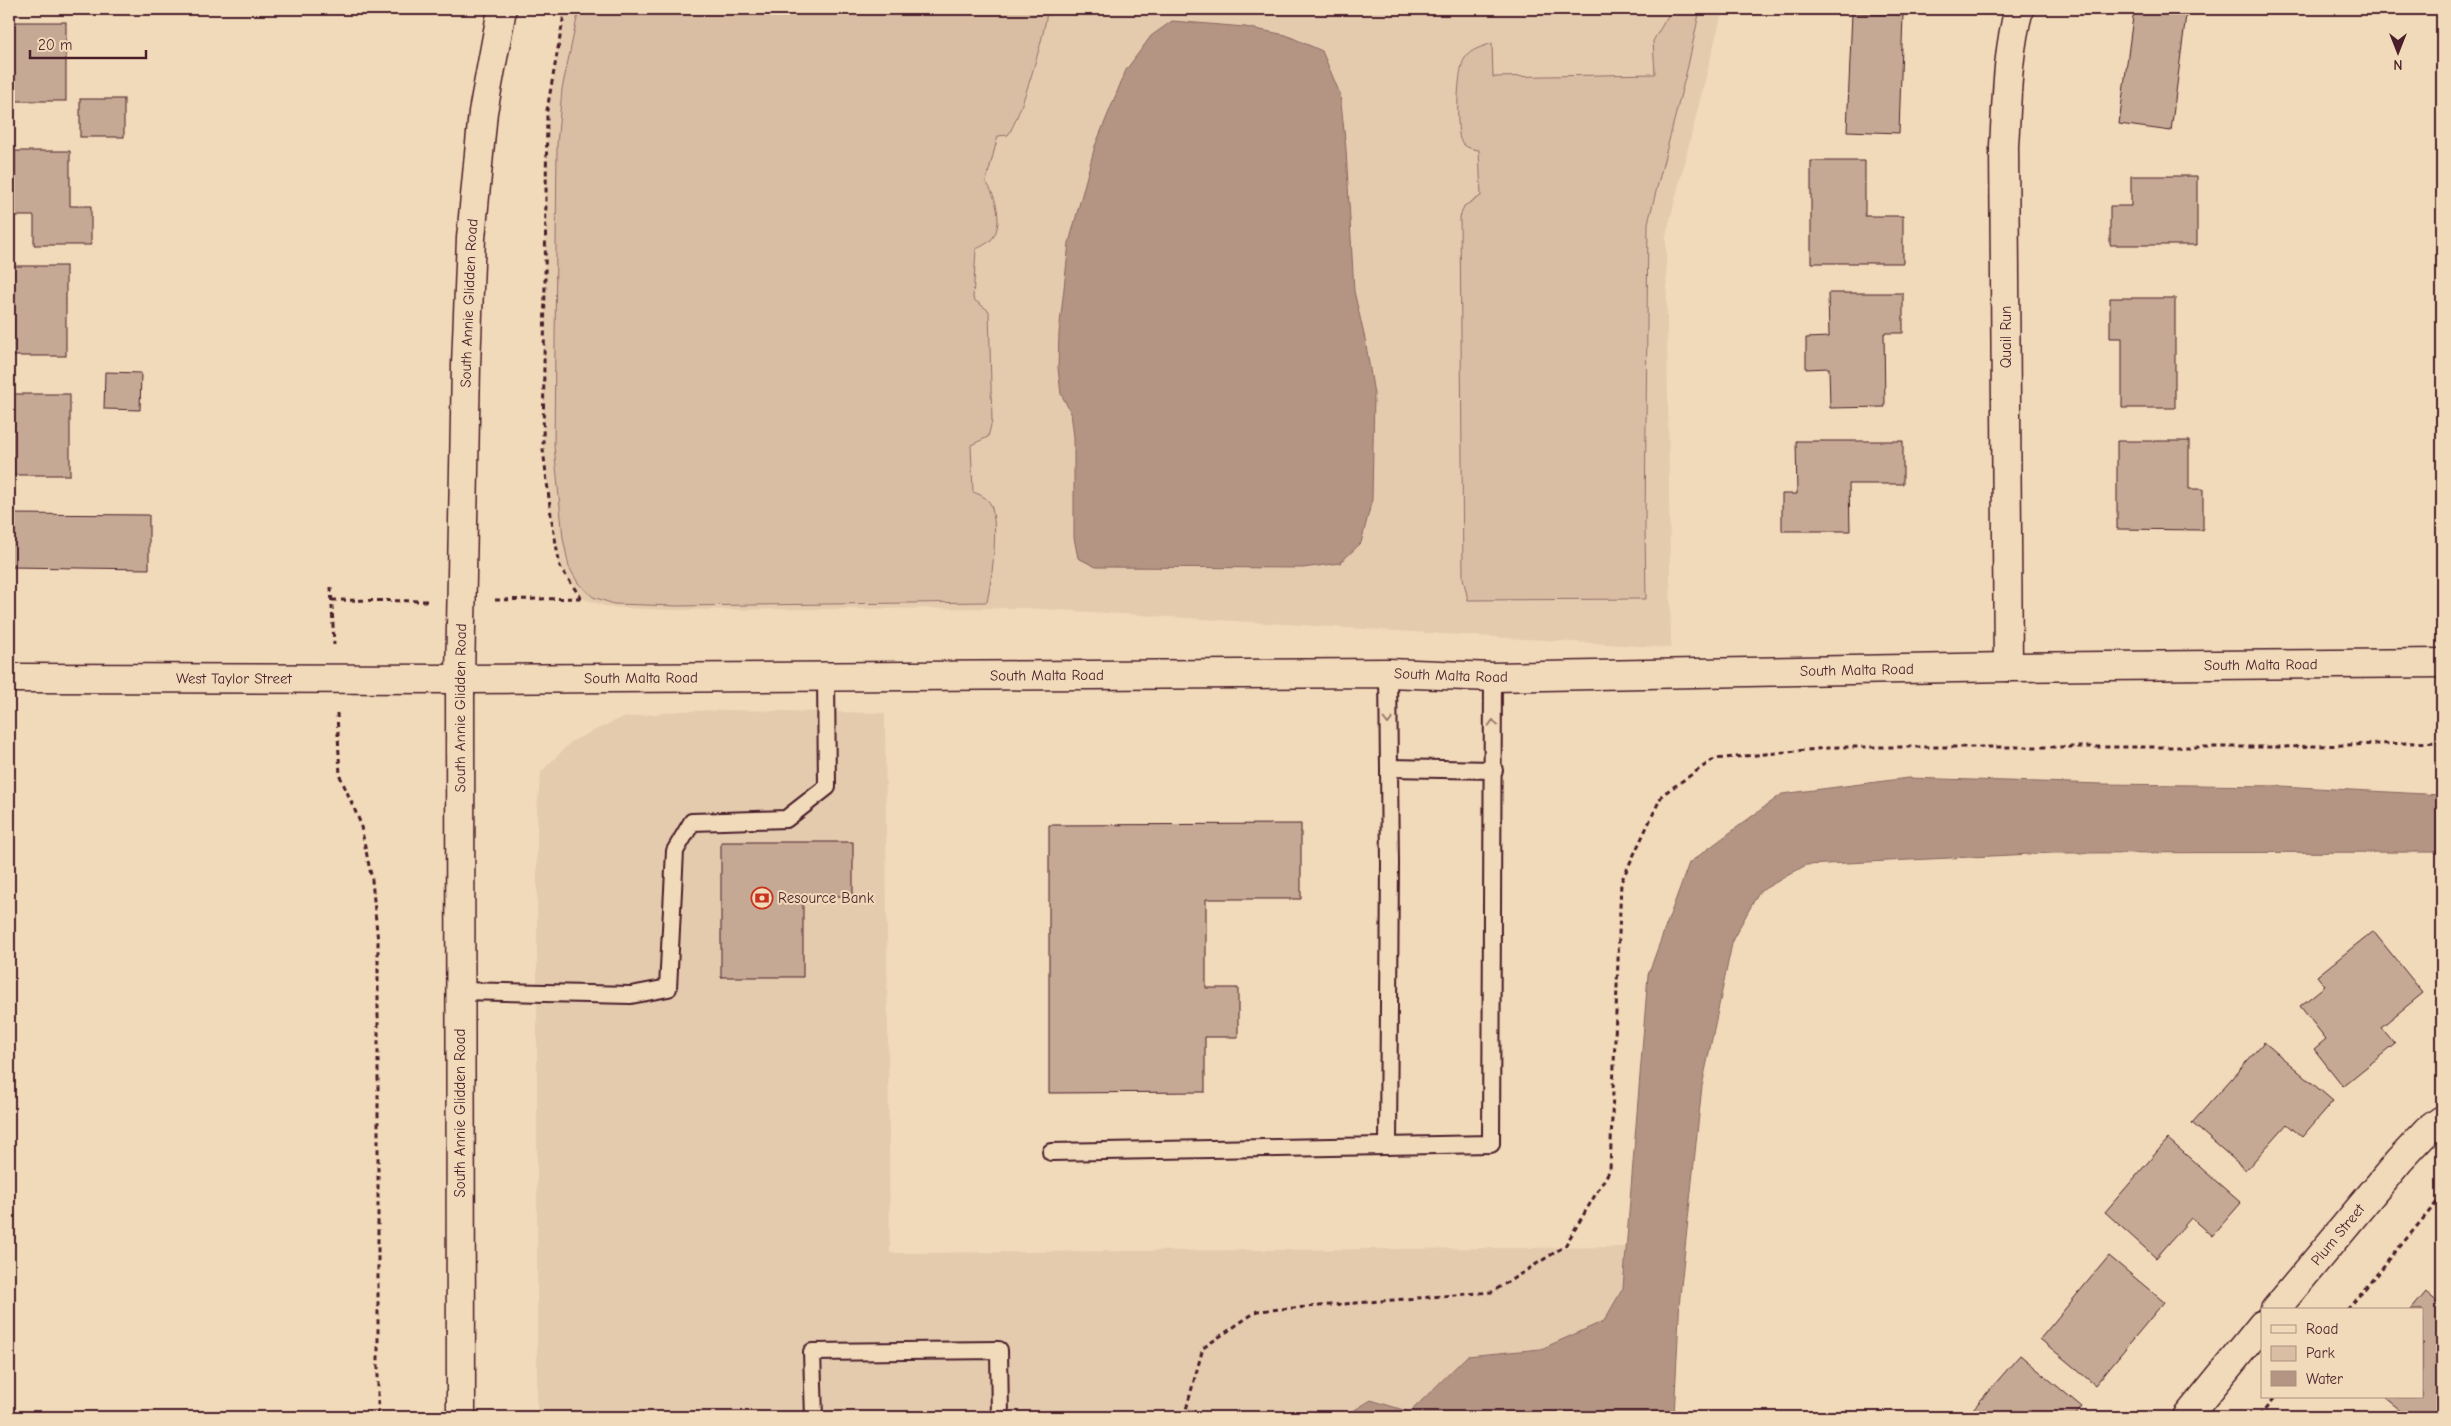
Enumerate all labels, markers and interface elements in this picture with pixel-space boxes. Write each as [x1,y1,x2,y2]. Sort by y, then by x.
scale bar [30,28,146,60]
north arrow [2374,28,2424,78]
text: 20 m [38,36,72,54]
text: N [2393,56,2403,73]
street label: South Annie Glidden Road [457,218,482,388]
street label: Quail Run [1997,306,2015,368]
street label: South Annie Glidden Road [451,623,470,793]
street label: South Malta Road [2204,655,2318,674]
street label: South Malta Road [1800,660,1914,680]
street label: South Malta Road [1394,664,1508,686]
street label: South Malta Road [990,666,1104,685]
street label: South Malta Road [584,668,698,687]
street label: West Taylor Street [176,669,293,688]
one-way arrow [1383,717,1393,725]
one-way arrow [1488,719,1498,726]
bank icon: Resource Bank [750,886,774,910]
place label: Resource Bank [778,889,875,907]
street label: South Annie Glidden Road [451,1029,469,1198]
street label: Plum Street [2307,1200,2369,1269]
legend [2261,1308,2424,1398]
text: Road [2306,1320,2338,1338]
text: Park [2306,1344,2335,1362]
text: Water [2306,1370,2343,1388]

